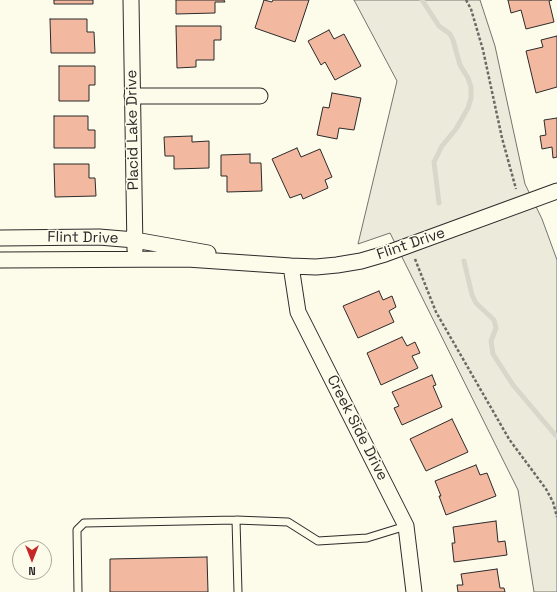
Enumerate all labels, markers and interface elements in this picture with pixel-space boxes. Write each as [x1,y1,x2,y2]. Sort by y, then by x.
street label: Placid Lake Drive [123,70,143,190]
street label: Flint Drive [374,224,448,264]
street label: Flint Drive [47,228,119,248]
street label: Creek Side Drive [323,372,391,484]
north arrow [12,540,52,580]
text: N [28,564,36,578]

